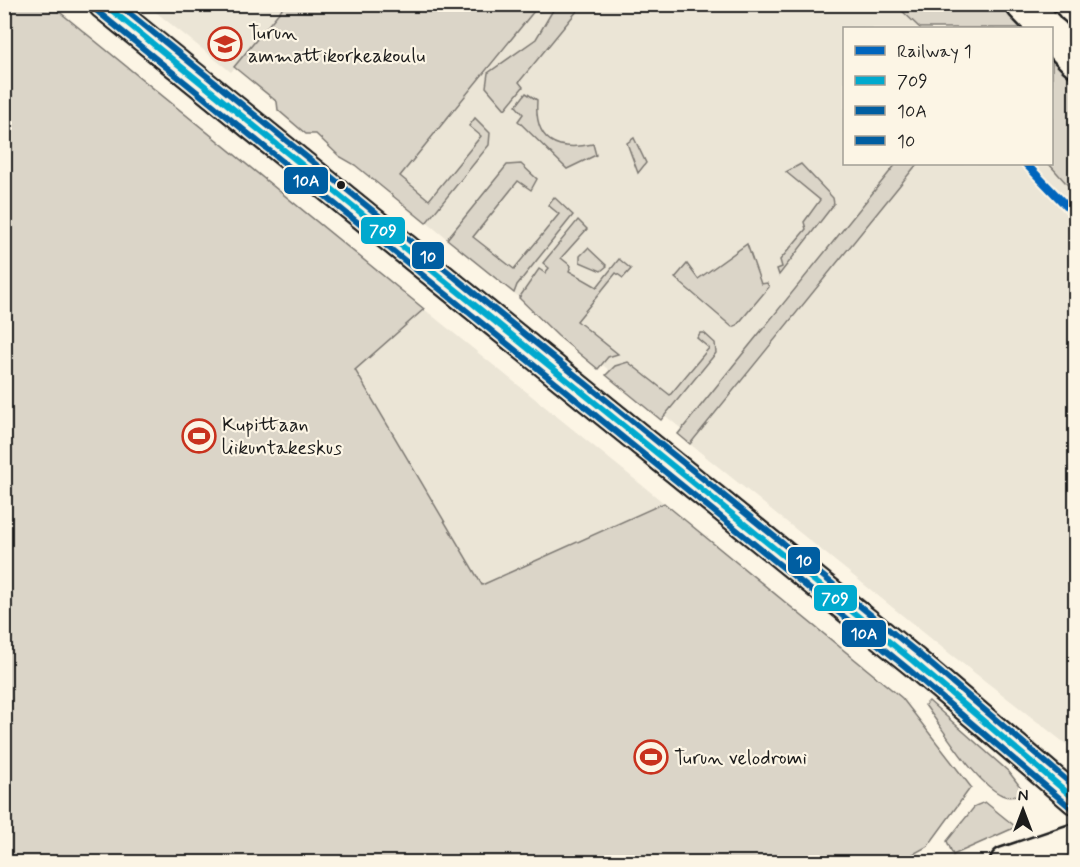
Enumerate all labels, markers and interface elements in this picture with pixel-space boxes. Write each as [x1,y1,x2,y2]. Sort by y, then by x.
place label: Turun ammattikorkeakoulu [248,20,425,70]
school or university icon: Turun ammattikorkeakoulu [207,26,243,62]
legend [843,27,1053,165]
text: Railway 1 [897,40,972,64]
text: 709 [897,70,928,94]
text: 10A [897,100,927,124]
text: 10 [897,130,915,154]
line badge: 10A [283,166,329,195]
text: 10A [293,171,319,192]
unlabelled marker [335,179,347,191]
line badge: 709 [360,216,406,245]
text: 709 [369,221,397,242]
line badge: 10 [411,241,445,270]
text: 10 [420,247,436,268]
place label: Kupittaan liikuntakeskus [222,412,342,462]
sports icon: Kupittaan liikuntakeskus [181,418,217,454]
line badge: 10 [787,546,821,575]
text: 10 [796,551,812,572]
line badge: 709 [813,584,858,612]
text: 709 [821,589,849,610]
line badge: 10A [841,619,887,648]
text: 10A [851,624,877,645]
sports icon: Turun velodromi [633,739,669,775]
place label: Turun velodromi [674,745,807,772]
north arrow [993,780,1053,840]
text: N [1018,786,1028,807]

